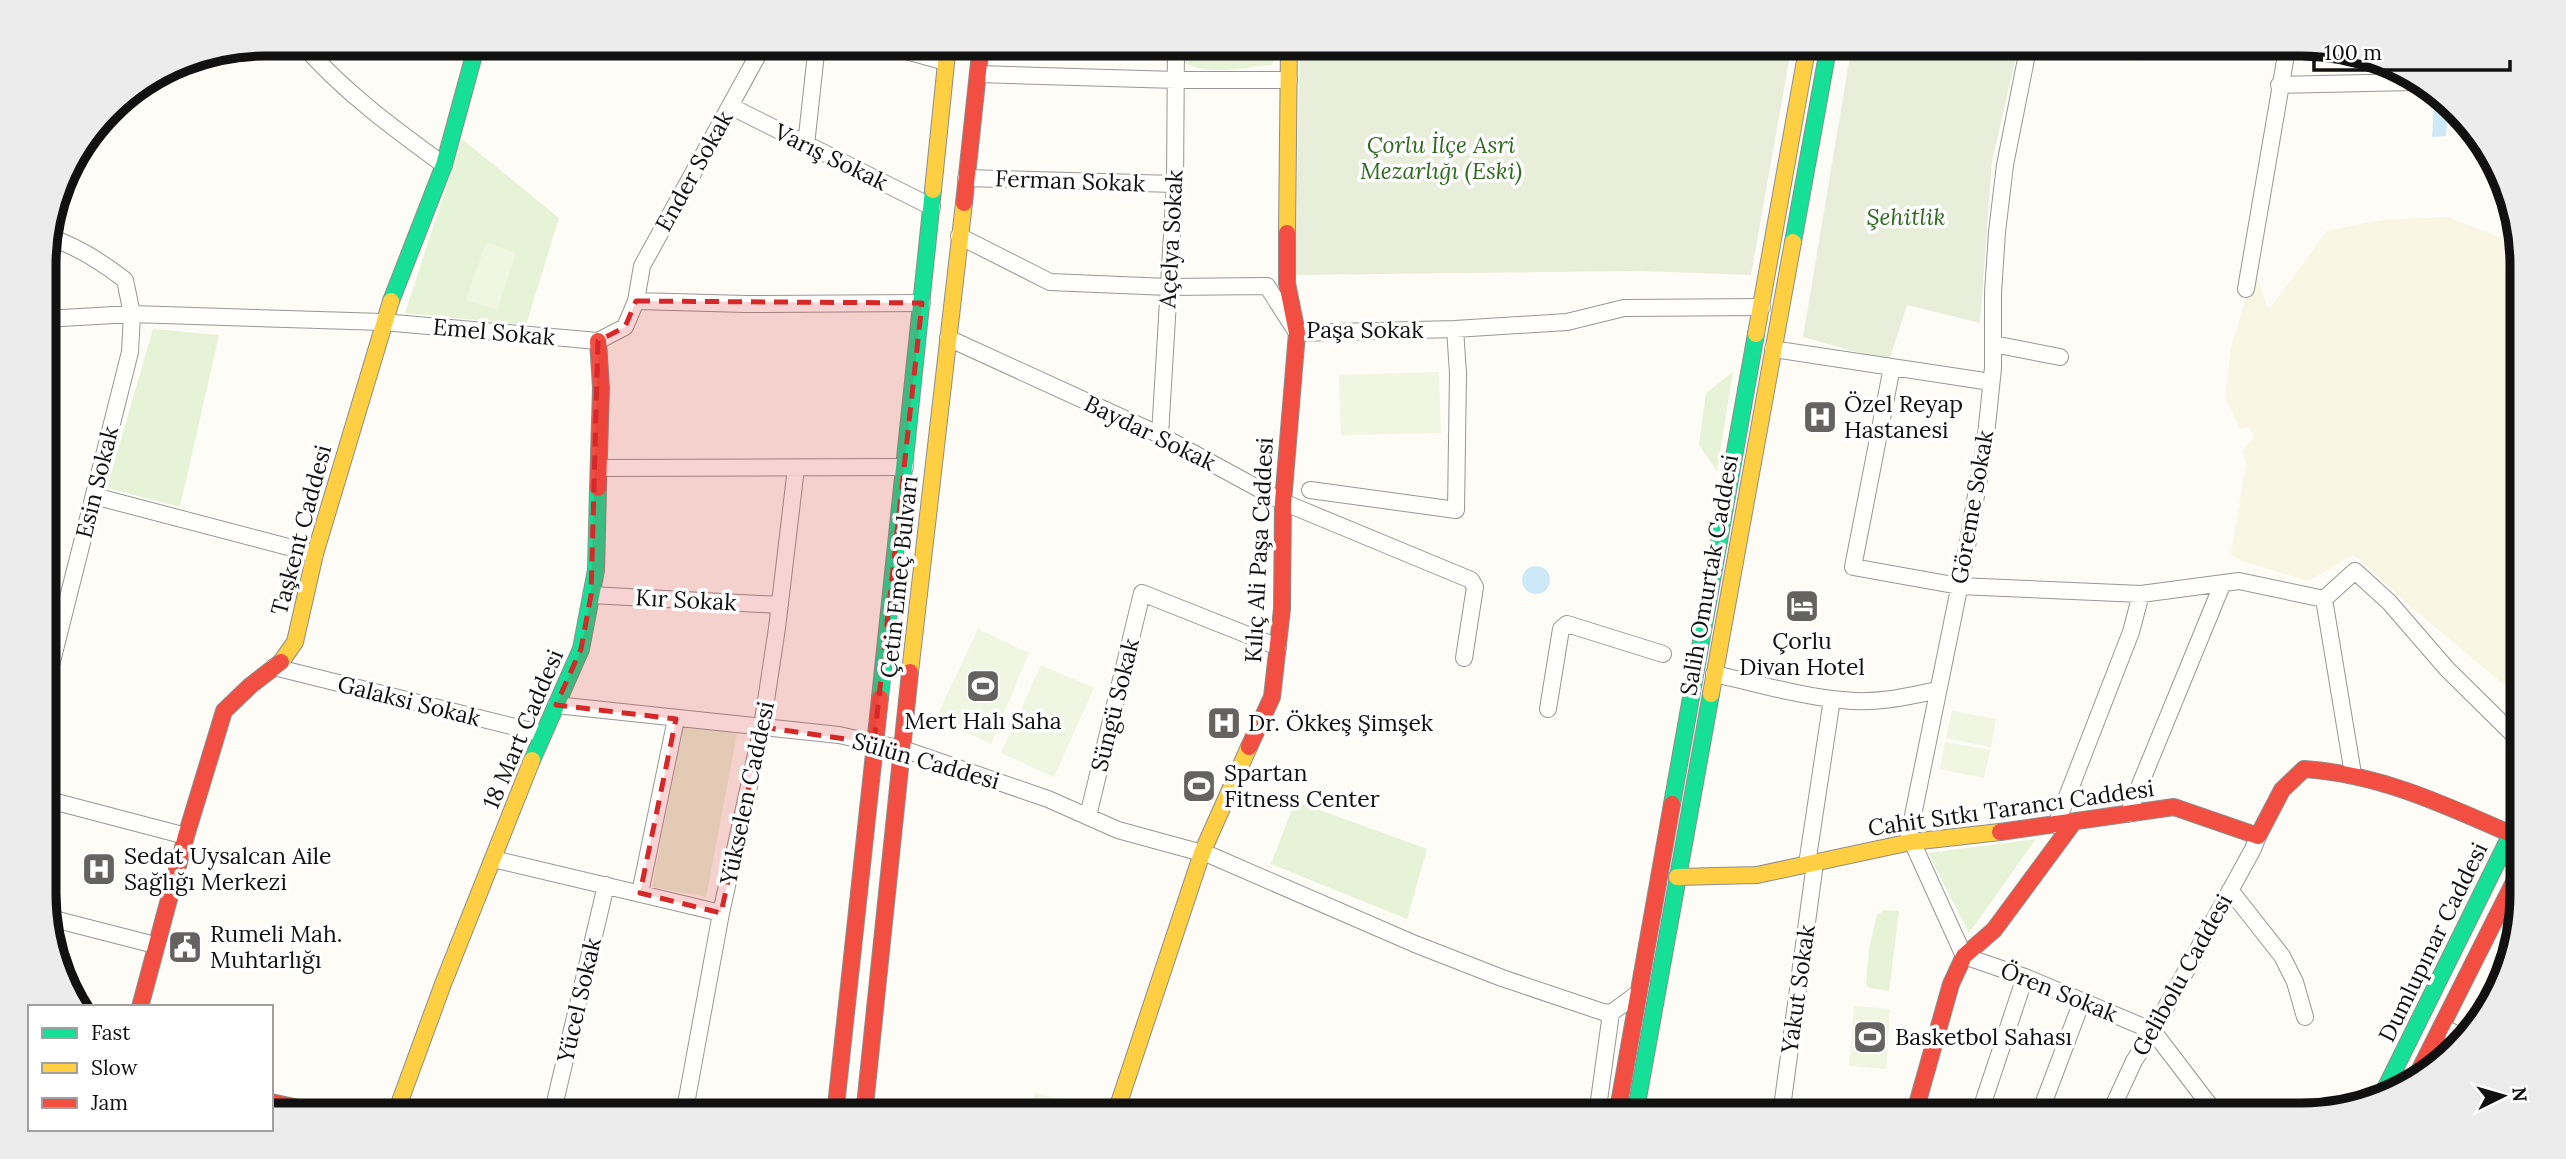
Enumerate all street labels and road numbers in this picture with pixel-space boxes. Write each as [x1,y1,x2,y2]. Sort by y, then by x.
street label: Ender Sokak [649,105,739,236]
street label: Varış Sokak [769,116,893,197]
street label: Ferman Sokak [994,163,1146,198]
street label: Açelya Sokak [1152,169,1189,310]
street label: Emel Sokak [432,312,557,351]
street label: Paşa Sokak [1306,315,1424,344]
street label: Baydar Sokak [1080,388,1221,477]
street label: Esin Sokak [69,422,125,541]
street label: Göreme Sokak [1944,427,1999,586]
street label: Kılıç Ali Paşa Caddesi [1238,437,1279,663]
street label: Taşkent Caddesi [264,442,337,618]
street label: Salih Omurtak Caddesi [1673,452,1744,698]
street label: Çetin Emeç Bulvarı [873,474,924,679]
street label: Kır Sokak [635,582,738,617]
street label: Süngü Sokak [1084,635,1145,774]
street label: 18 Mart Caddesi [476,645,569,813]
street label: Galaksi Sokak [335,669,484,732]
street label: Yükselen Caddesi [713,699,780,888]
street label: Sülün Caddesi [849,726,1003,795]
street label: Cahit Sıtkı Tarancı Caddesi [1866,773,2156,842]
street label: Dumlupınar Caddesi [2372,837,2493,1046]
street label: Gelibolu Caddesi [2125,889,2238,1061]
street label: Yakut Sokak [1774,922,1821,1056]
street label: Yücel Sokak [550,934,607,1066]
street label: Ören Sokak [1996,955,2123,1028]

